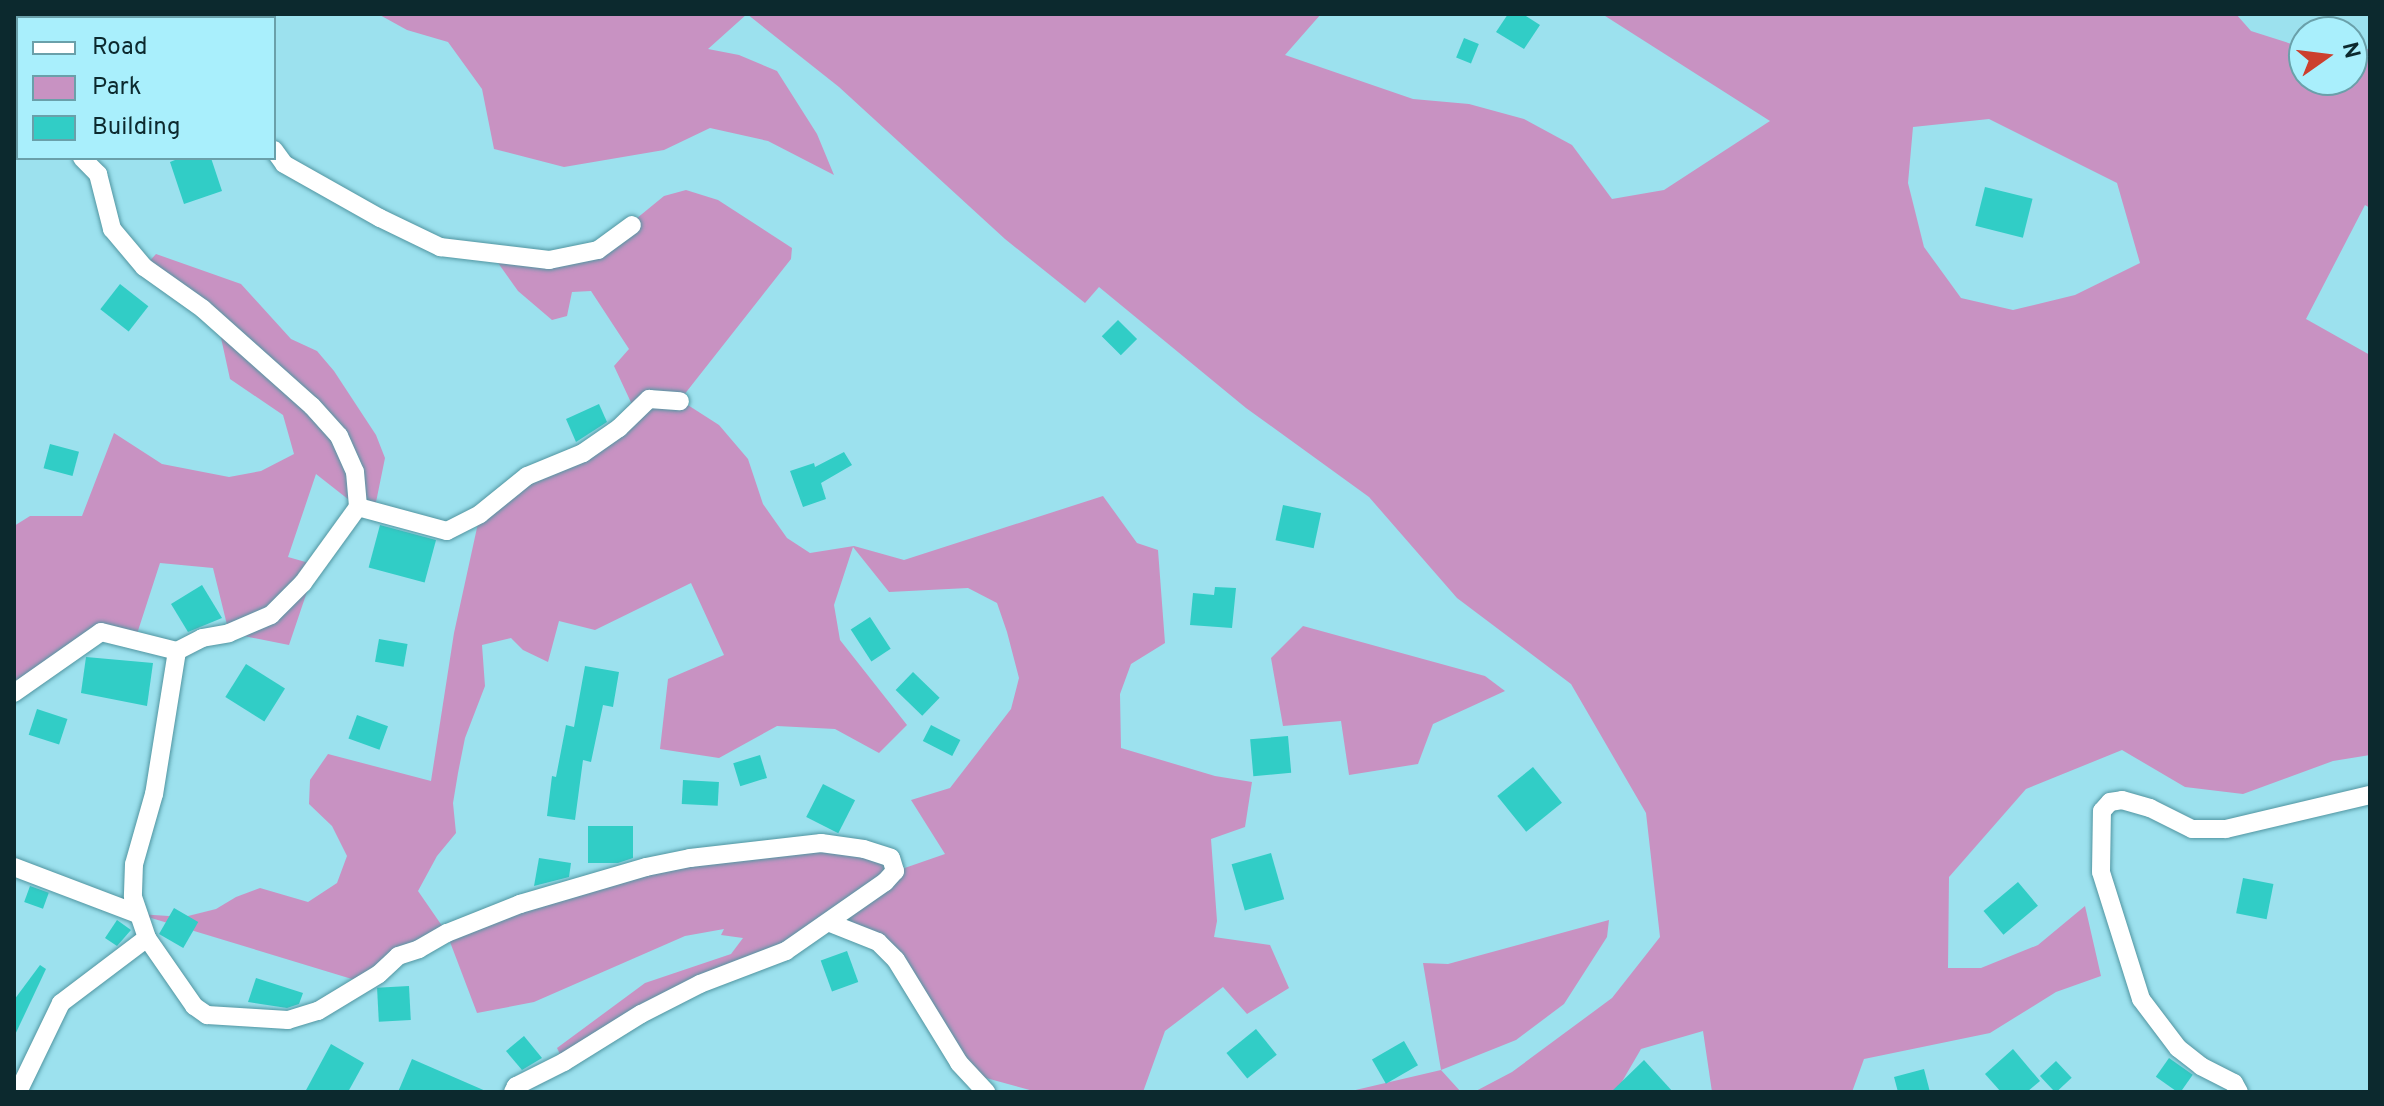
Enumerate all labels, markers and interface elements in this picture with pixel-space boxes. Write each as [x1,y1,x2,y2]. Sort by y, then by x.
legend [16,16,276,160]
north arrow [2288,16,2368,96]
text: Road [92,33,148,63]
text: N [2335,40,2365,61]
text: Park [92,73,142,103]
text: Building [92,113,181,143]

